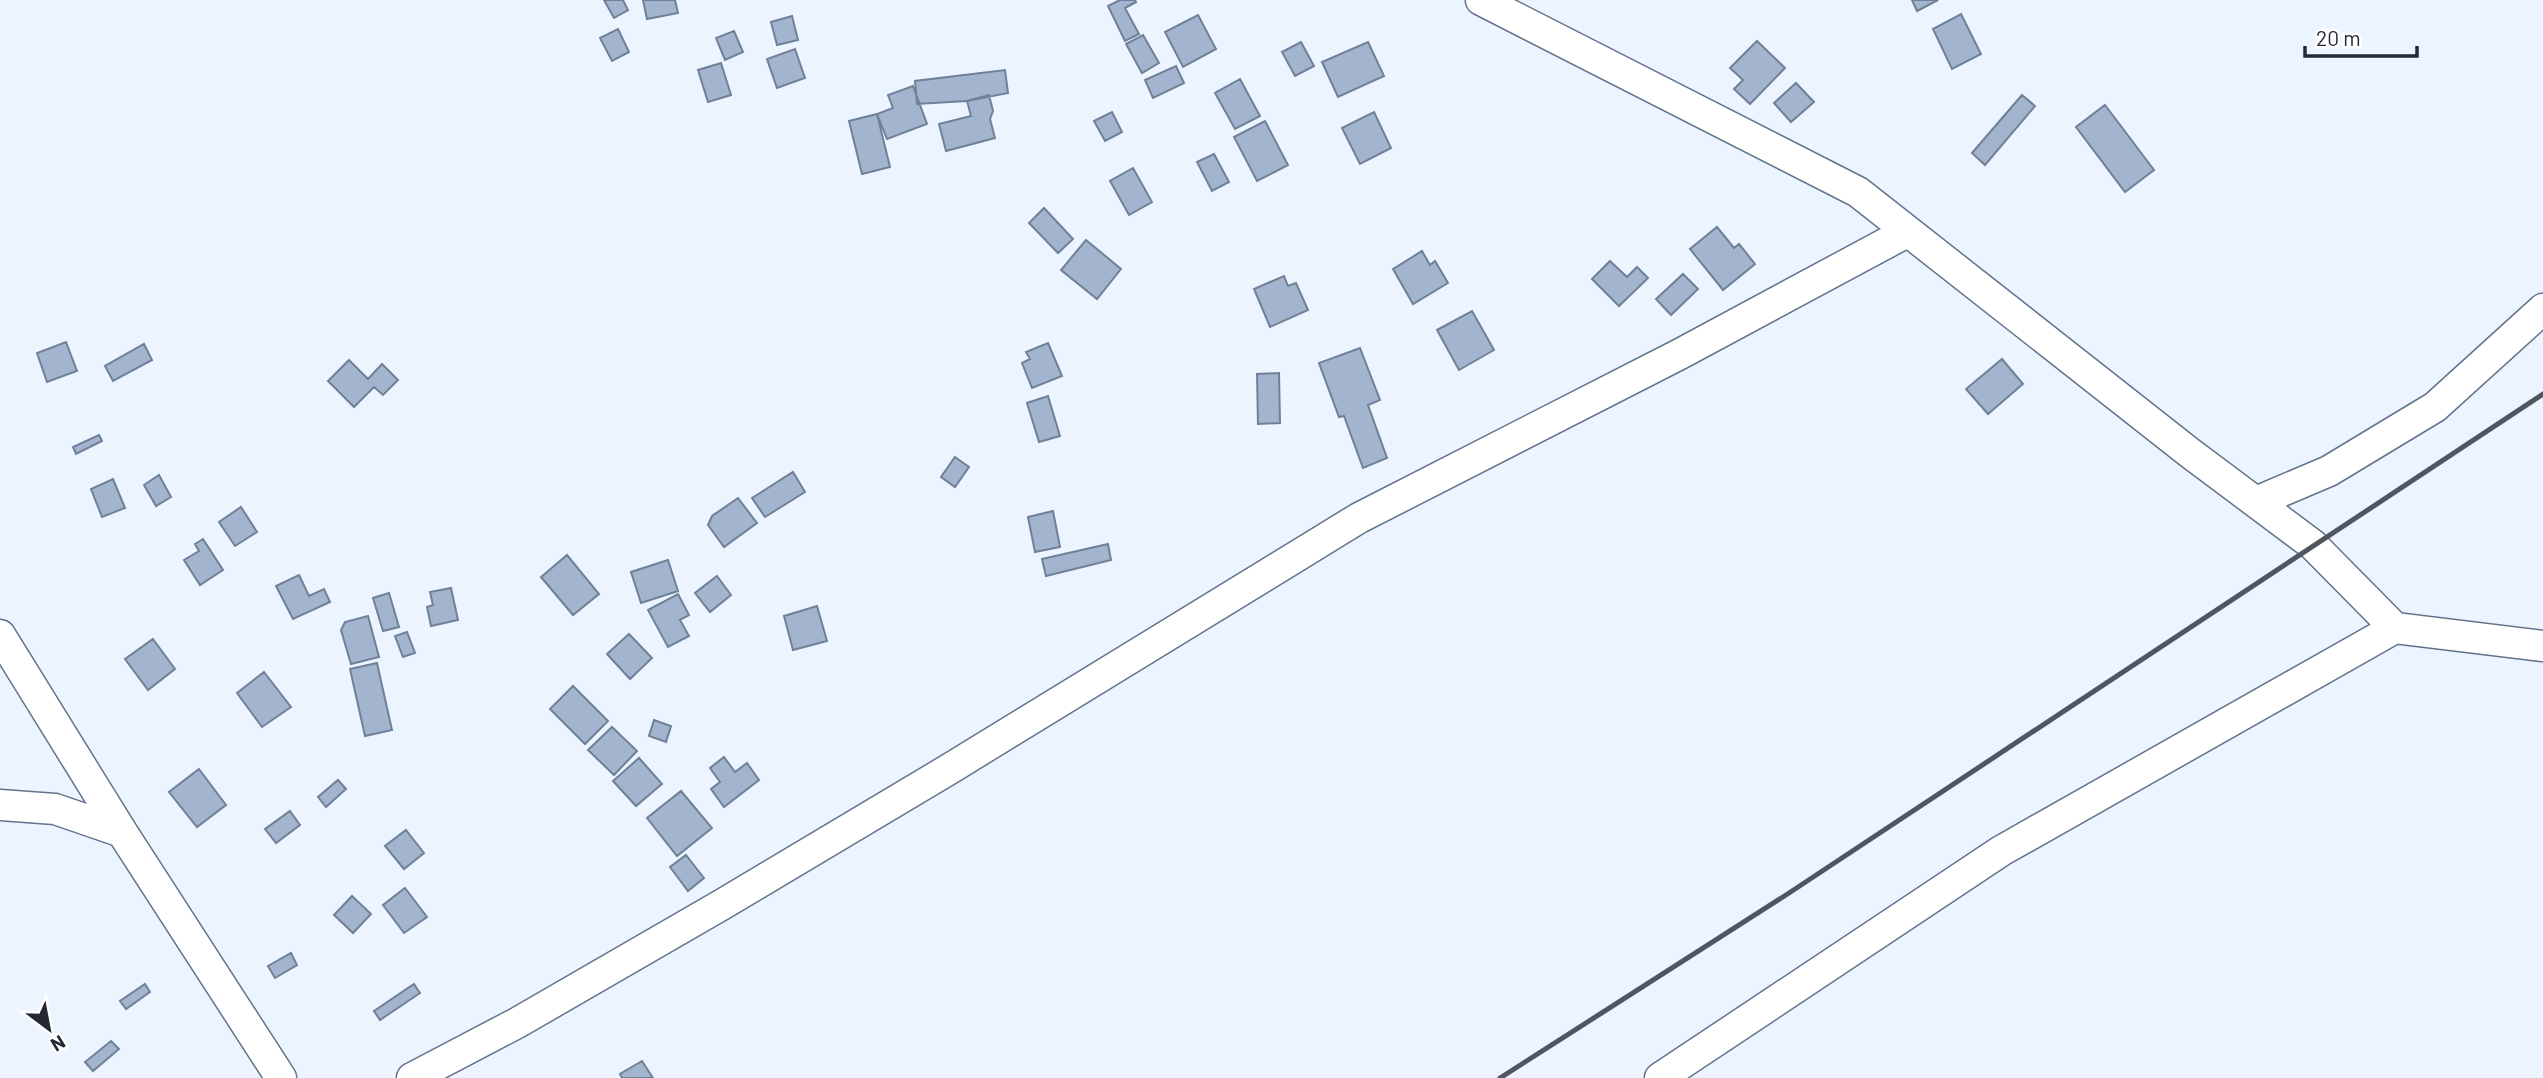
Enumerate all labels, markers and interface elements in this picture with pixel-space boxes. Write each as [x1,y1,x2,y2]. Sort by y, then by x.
scale bar [2305,14,2417,58]
text: 20 m [2316,25,2361,50]
north arrow [14,994,84,1064]
text: N [47,1031,70,1057]

